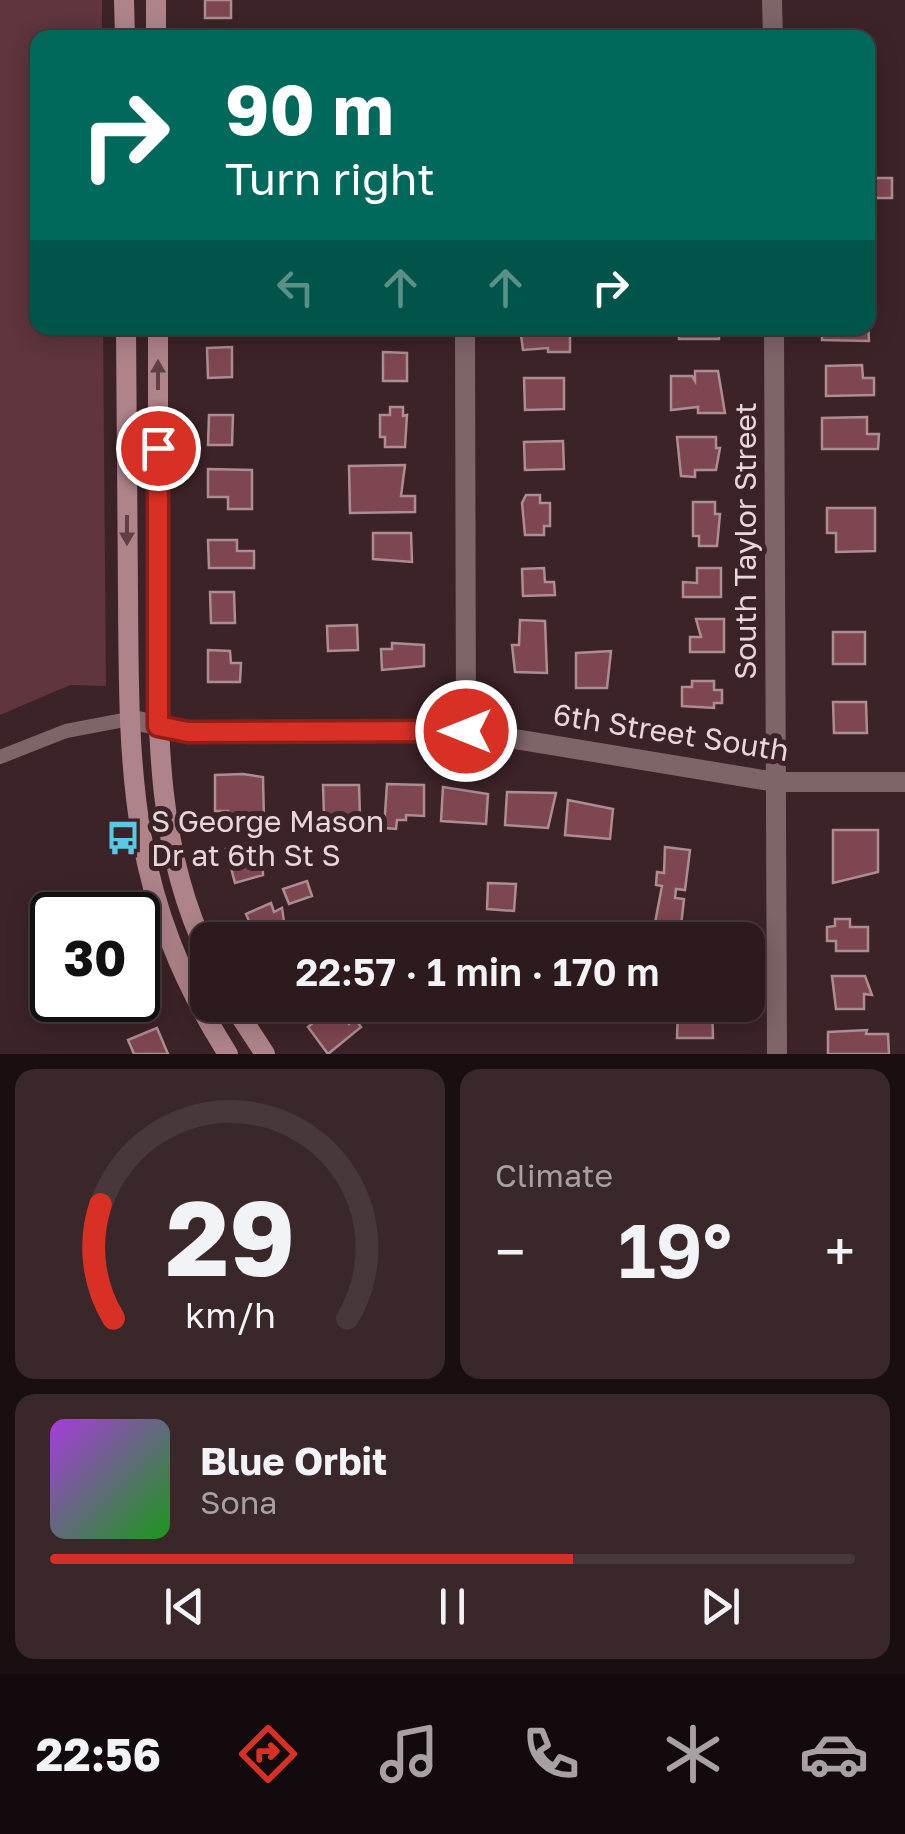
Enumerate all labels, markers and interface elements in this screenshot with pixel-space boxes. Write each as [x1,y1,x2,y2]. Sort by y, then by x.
text: 90 m [225,66,394,150]
icon: right [60,70,190,200]
text: Turn right [225,151,435,205]
icon: left [268,260,323,315]
icon: ahead [373,260,428,315]
icon: ahead [478,260,533,315]
icon: right [583,260,638,315]
one-way arrow [150,358,166,390]
street label: South Taylor Street [727,402,763,680]
pin [116,406,201,491]
icon: arrive [131,421,186,476]
one-way arrow [119,514,135,546]
position arrow [414,679,518,783]
street label: 6th Street South [551,696,791,768]
place label: S George Mason Dr at 6th St S [151,803,384,873]
bus stop icon: S George Mason Dr at 6th St S [104,819,142,857]
speed limit sign: 30 [30,892,160,1022]
text: 22:57 · 1 min · 170 m [295,949,660,994]
text: Climate [495,1156,613,1194]
text: 29 [165,1174,295,1299]
text: 19° [618,1204,732,1295]
text: − [495,1218,525,1284]
text: + [825,1218,855,1284]
text: km/h [185,1293,275,1336]
text: Blue Orbit [200,1438,387,1483]
text: Sona [200,1483,277,1521]
icon: previous [157,1579,212,1634]
icon: pause [425,1579,480,1634]
icon: next [693,1579,748,1634]
icon: directions [233,1719,303,1789]
icon: music [374,1719,444,1789]
icon: phone [516,1719,586,1789]
icon: climate [658,1719,728,1789]
icon: car [799,1719,869,1789]
text: 22:56 [36,1727,161,1781]

